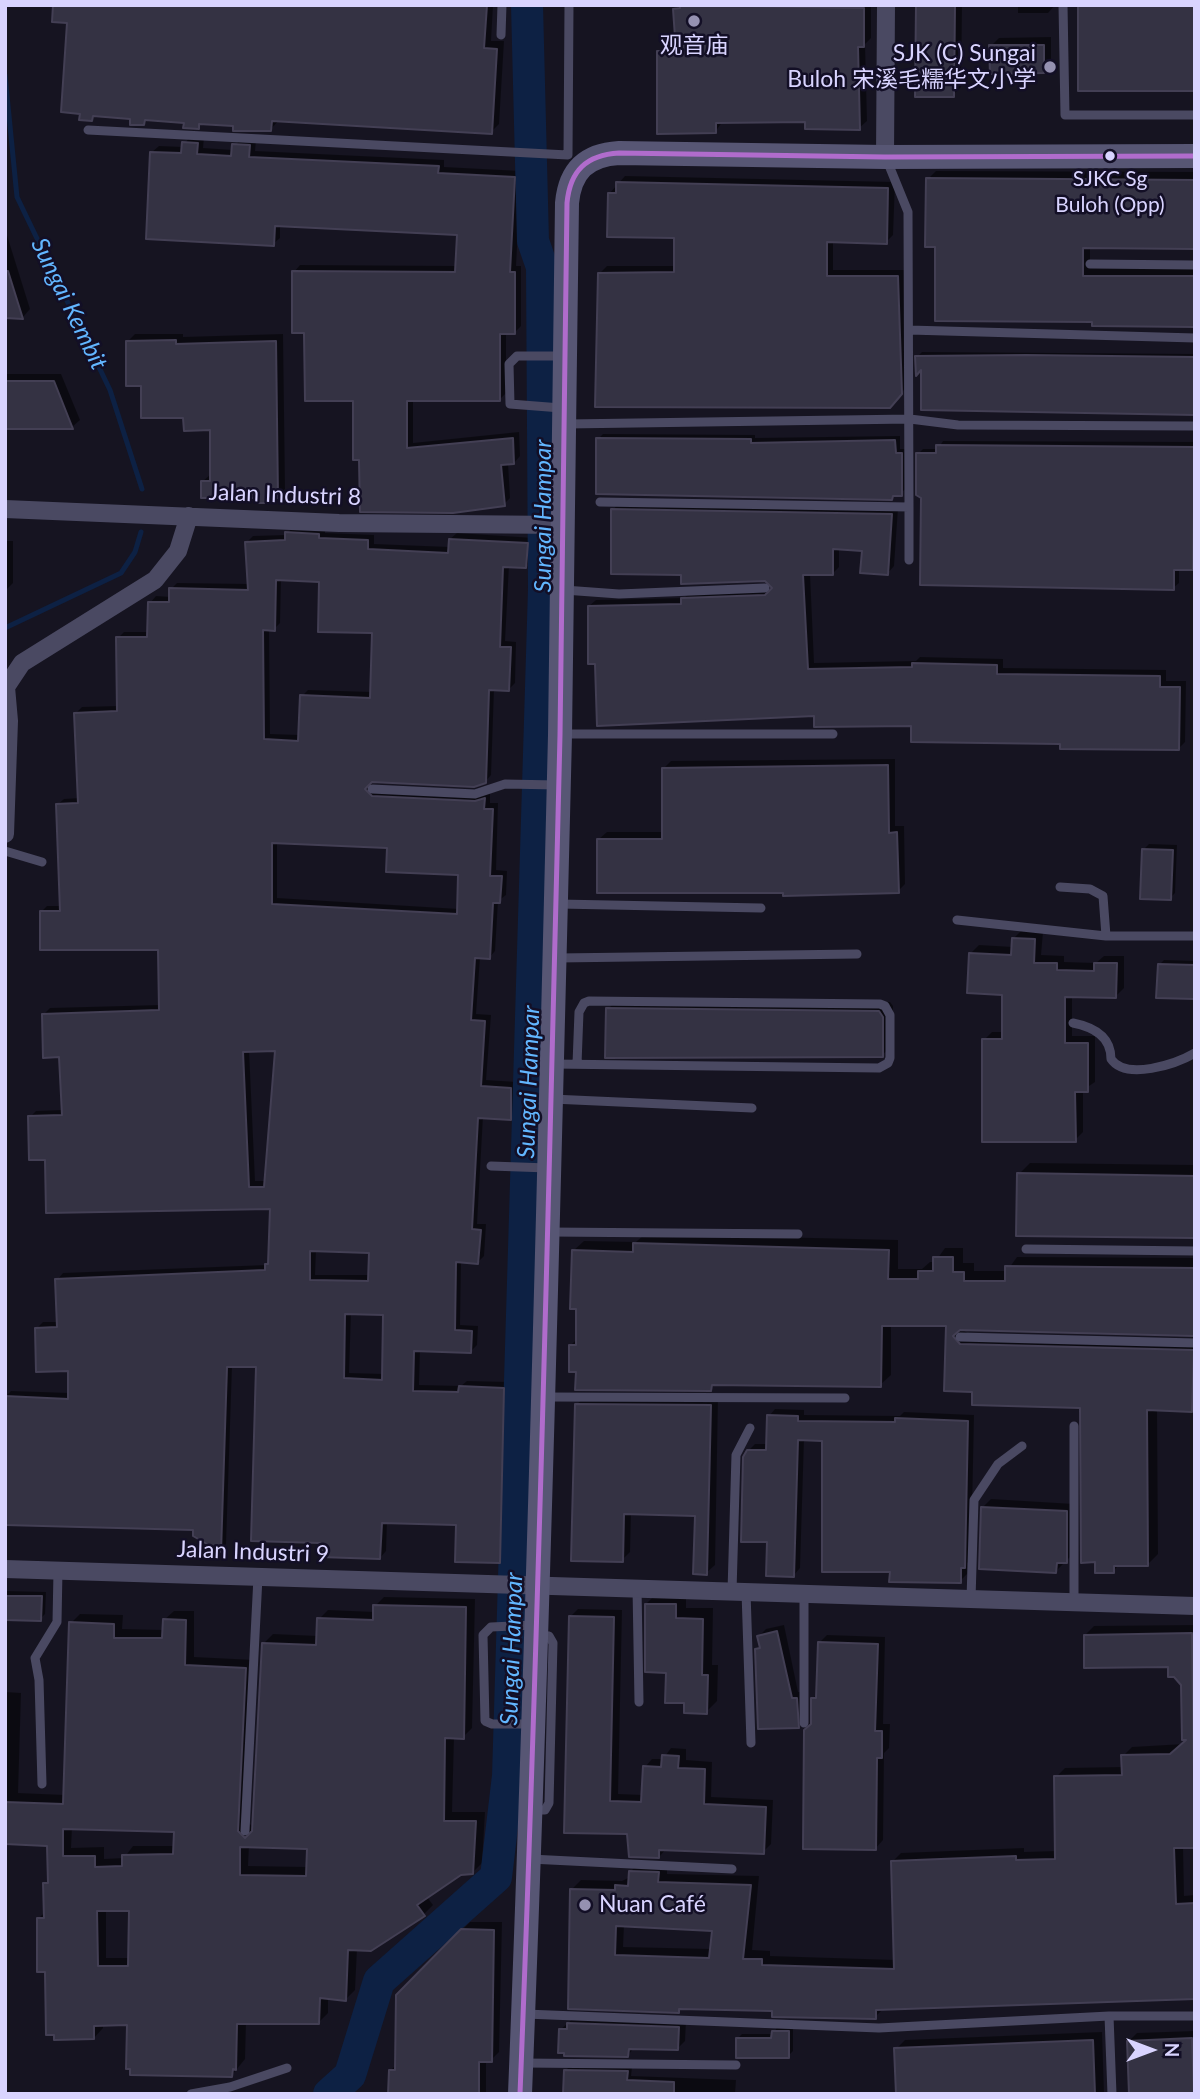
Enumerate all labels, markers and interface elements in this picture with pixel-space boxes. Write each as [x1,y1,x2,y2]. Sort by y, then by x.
marker: 观音庙 [686,13,702,29]
place label: 观音庙 [660,32,728,60]
place label: SJK (C) Sungai Buloh 宋溪毛糯华文小学 [787,40,1036,94]
marker: SJK (C) Sungai Buloh 宋溪毛糯华文小学 [1042,59,1058,75]
marker: SJKC Sg Buloh (Opp) [1103,149,1117,163]
place label: SJKC Sg Buloh (Opp) [1055,166,1165,216]
water label: Sungai Kembit [25,233,113,375]
water label: Sungai Hampar [529,440,557,592]
street label: Jalan Industri 8 [208,479,362,511]
water label: Sungai Hampar [512,1005,546,1159]
street label: Jalan Industri 9 [176,1536,330,1568]
water label: Sungai Hampar [495,1572,529,1726]
place label: Nuan Café [599,1891,706,1919]
marker: Nuan Café [577,1897,593,1913]
north arrow [1116,2015,1186,2085]
text: N [1161,2043,1184,2057]

